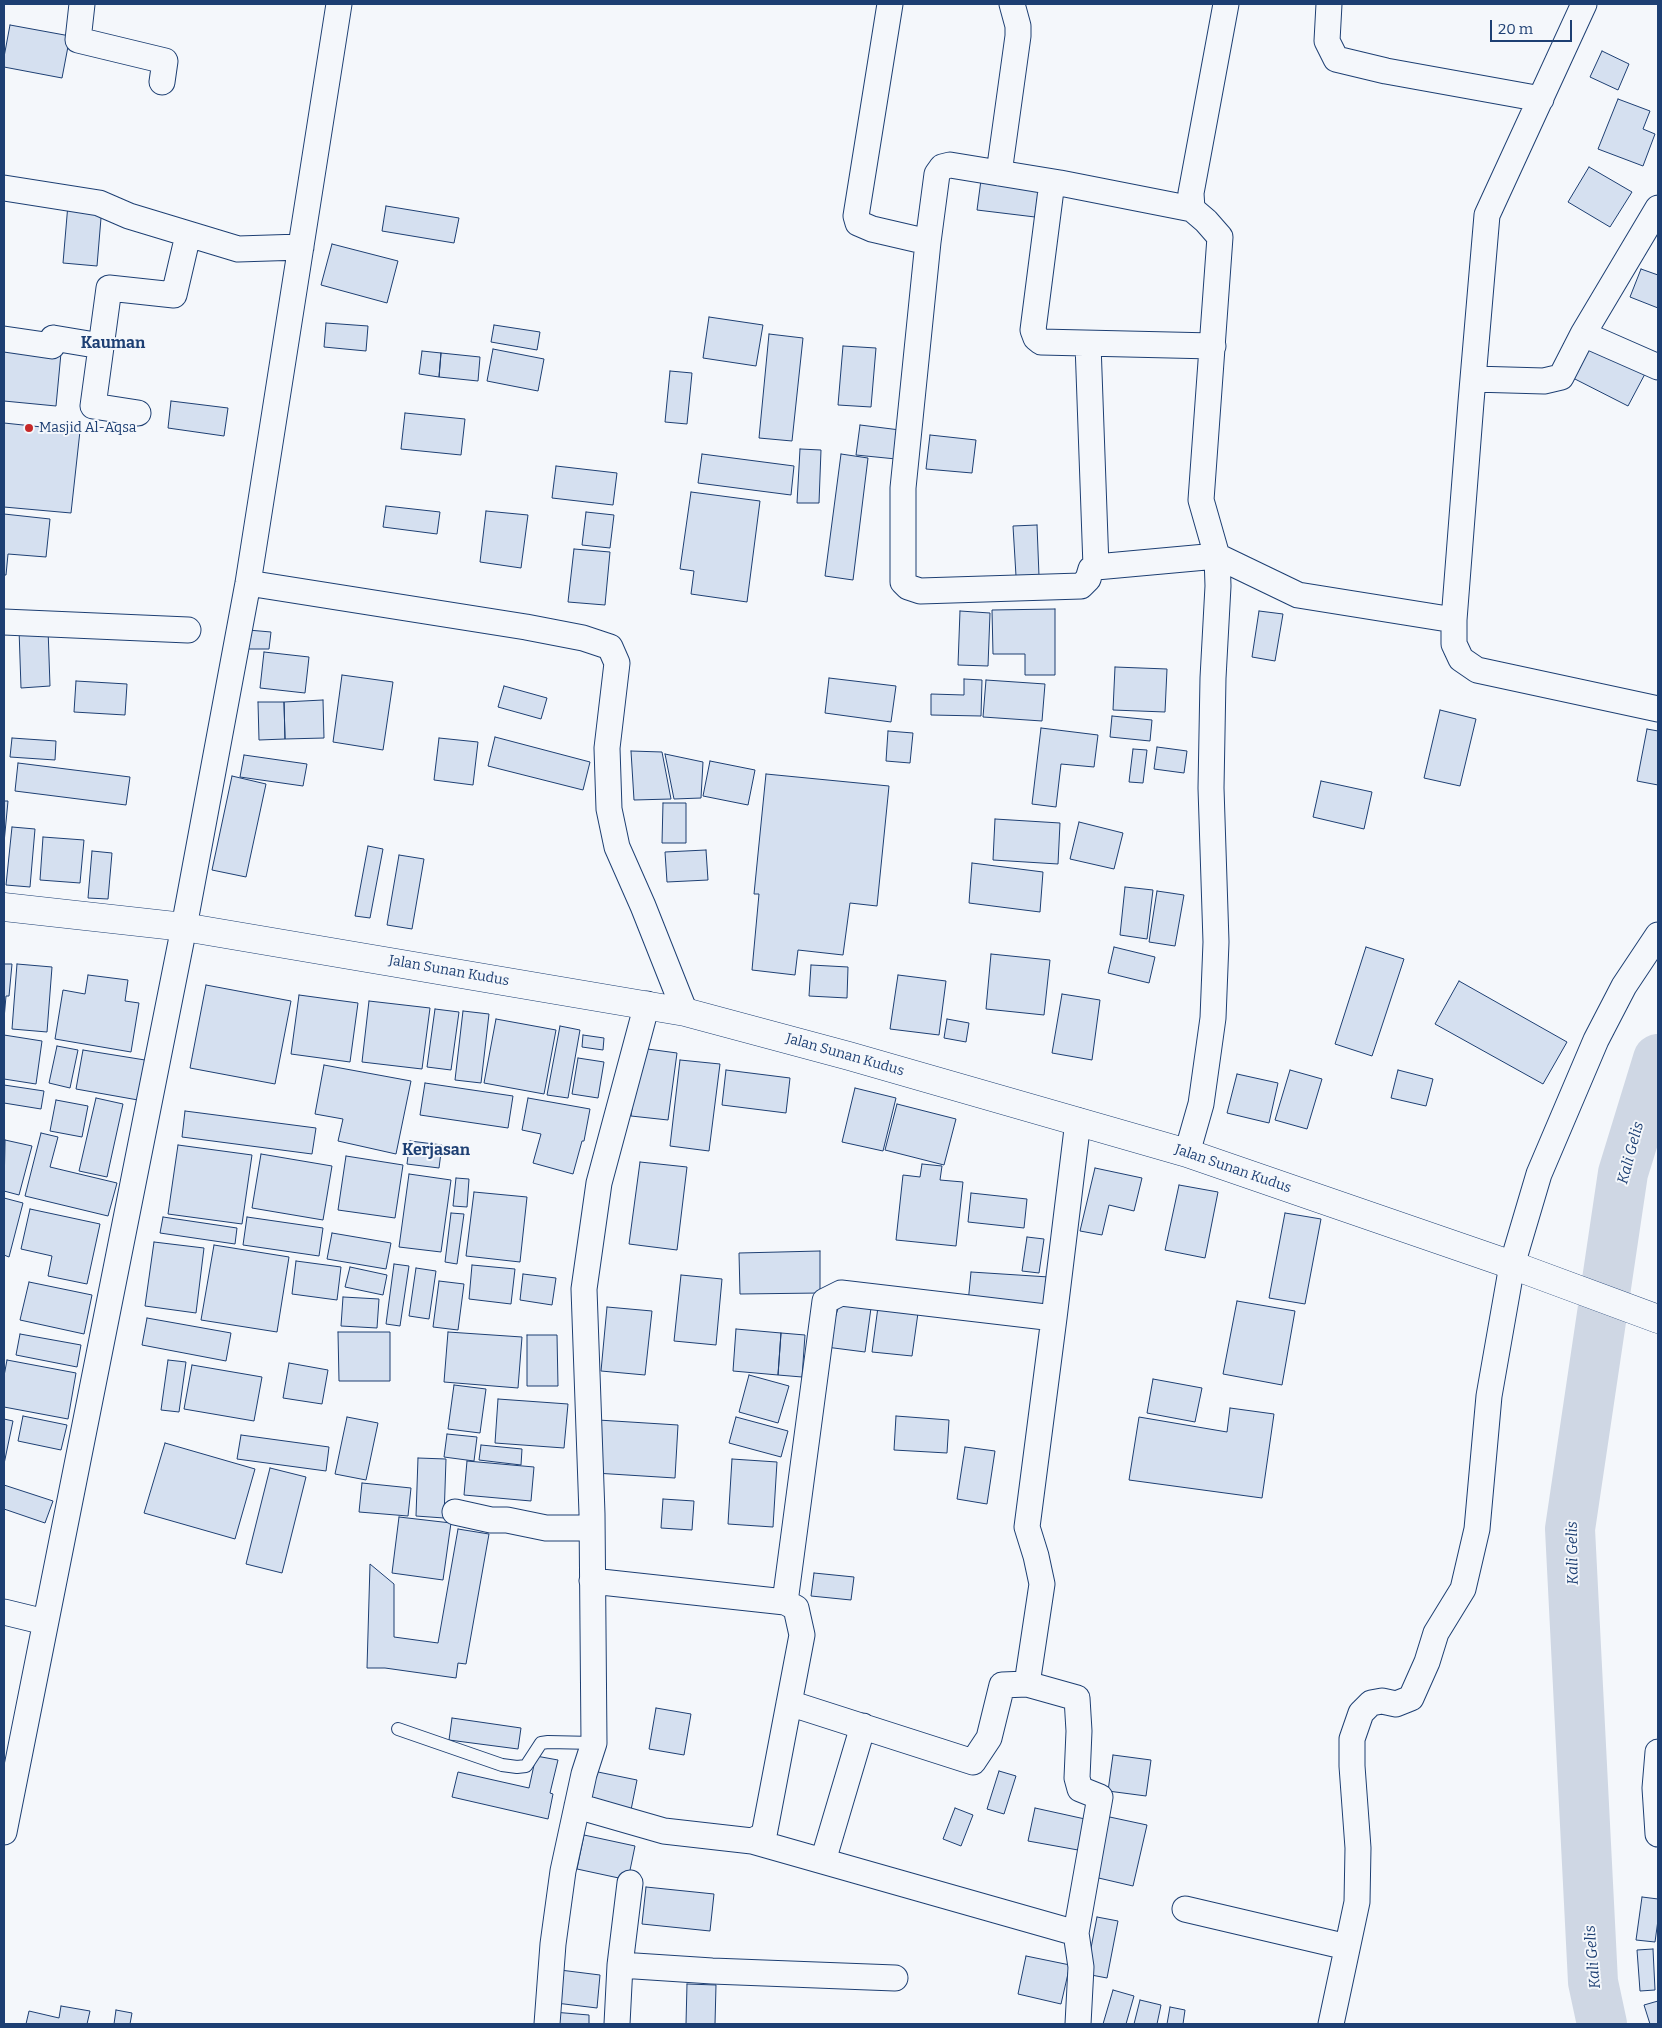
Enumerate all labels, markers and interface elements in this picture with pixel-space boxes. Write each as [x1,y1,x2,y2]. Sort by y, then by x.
scale bar [1492,10,1574,42]
text: 20 m [1498,20,1533,38]
district label: Kauman [81,334,145,354]
place label: Masjid Al-Aqsa [39,420,137,436]
marker: Masjid Al-Aqsa [23,422,35,434]
street label: Jalan Sunan Kudus [387,952,511,990]
street label: Jalan Sunan Kudus [784,1030,906,1080]
water label: Kali Gelis [1614,1120,1648,1186]
district label: Kerjasan [402,1141,470,1161]
street label: Jalan Sunan Kudus [1173,1141,1293,1197]
water label: Kali Gelis [1563,1521,1583,1585]
water label: Kali Gelis [1581,1924,1605,1990]

